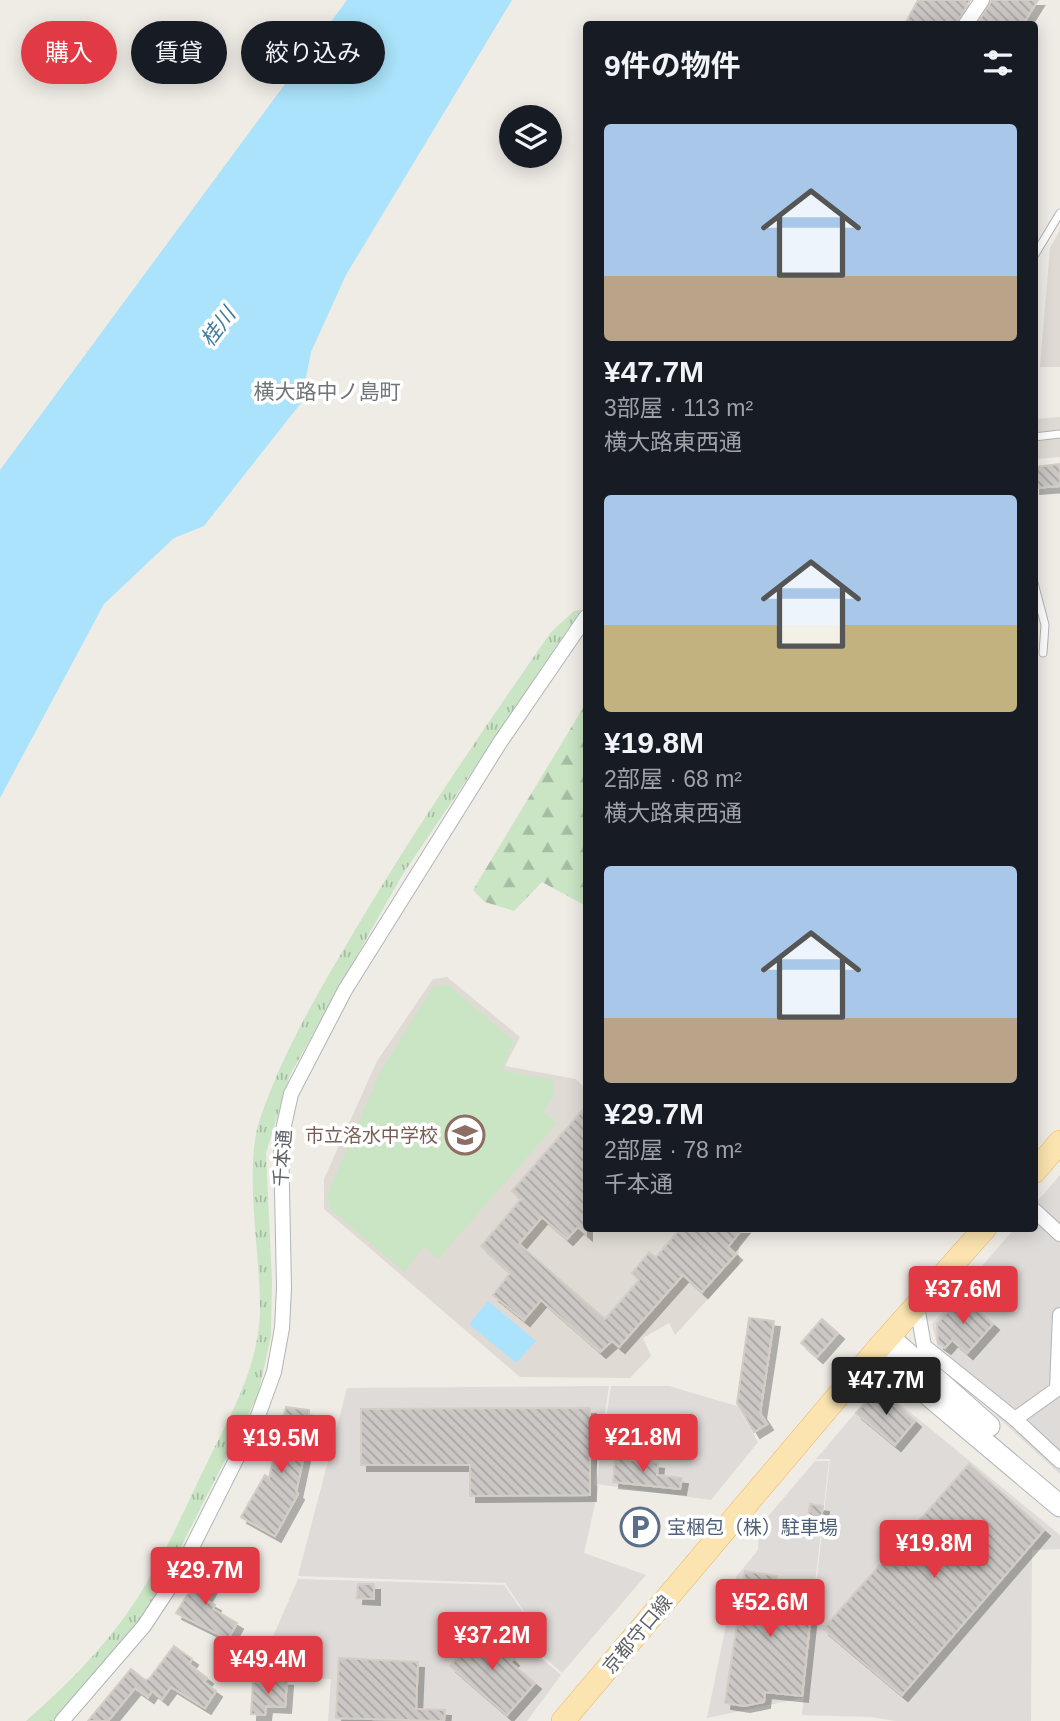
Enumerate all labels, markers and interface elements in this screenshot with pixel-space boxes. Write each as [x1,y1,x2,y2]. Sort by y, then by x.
chip: 購入 [21,21,117,84]
chip: 賃貸 [131,21,227,84]
chip: 絞り込み [241,21,385,84]
icon: filters [979,44,1017,82]
text: 9件の物件 [604,49,741,82]
map controls [499,105,562,168]
button: layers [499,105,562,168]
icon: home [748,170,874,296]
water label: 桂川 [196,301,241,350]
text: ¥47.7M [604,355,704,388]
district label: 横大路中ノ島町 [254,380,401,403]
text: 3部屋 · 113 m² [604,395,753,421]
text: 横大路東西通 [604,429,742,455]
icon: home [748,541,874,667]
text: ¥19.8M [604,726,704,759]
text: 2部屋 · 68 m² [604,766,742,792]
text: 横大路東西通 [604,800,742,826]
icon: home [748,912,874,1038]
text: ¥29.7M [604,1097,704,1130]
school or university icon: 市立洛水中学校 [444,1114,486,1156]
place label: 市立洛水中学校 [305,1125,438,1146]
street label: 千本通 [270,1129,295,1187]
text: 2部屋 · 78 m² [604,1137,742,1163]
text: 千本通 [604,1171,673,1197]
pin: ¥37.6M [906,1266,1020,1326]
text: ¥37.6M [925,1276,1001,1302]
pin: ¥47.7M [829,1358,943,1417]
text: ¥47.7M [848,1367,924,1393]
pin: ¥21.8M [586,1414,700,1474]
pin: ¥19.5M [224,1416,338,1475]
text: ¥21.8M [605,1424,681,1450]
text: ¥19.5M [243,1425,319,1451]
parking icon: 宝梱包（株）駐車場 [619,1506,661,1548]
place label: 宝梱包（株）駐車場 [667,1517,838,1538]
pin: ¥19.8M [877,1520,991,1580]
text: ¥19.8M [896,1530,972,1556]
pin: ¥29.7M [148,1548,262,1607]
text: ¥29.7M [167,1557,243,1583]
pin: ¥52.6M [713,1580,827,1639]
text: ¥52.6M [732,1589,808,1615]
street label: 京都守口線 [599,1591,676,1677]
pin: ¥37.2M [435,1612,549,1672]
text: ¥37.2M [454,1622,530,1648]
pin: ¥49.4M [211,1636,325,1696]
text: ¥49.4M [230,1646,306,1672]

